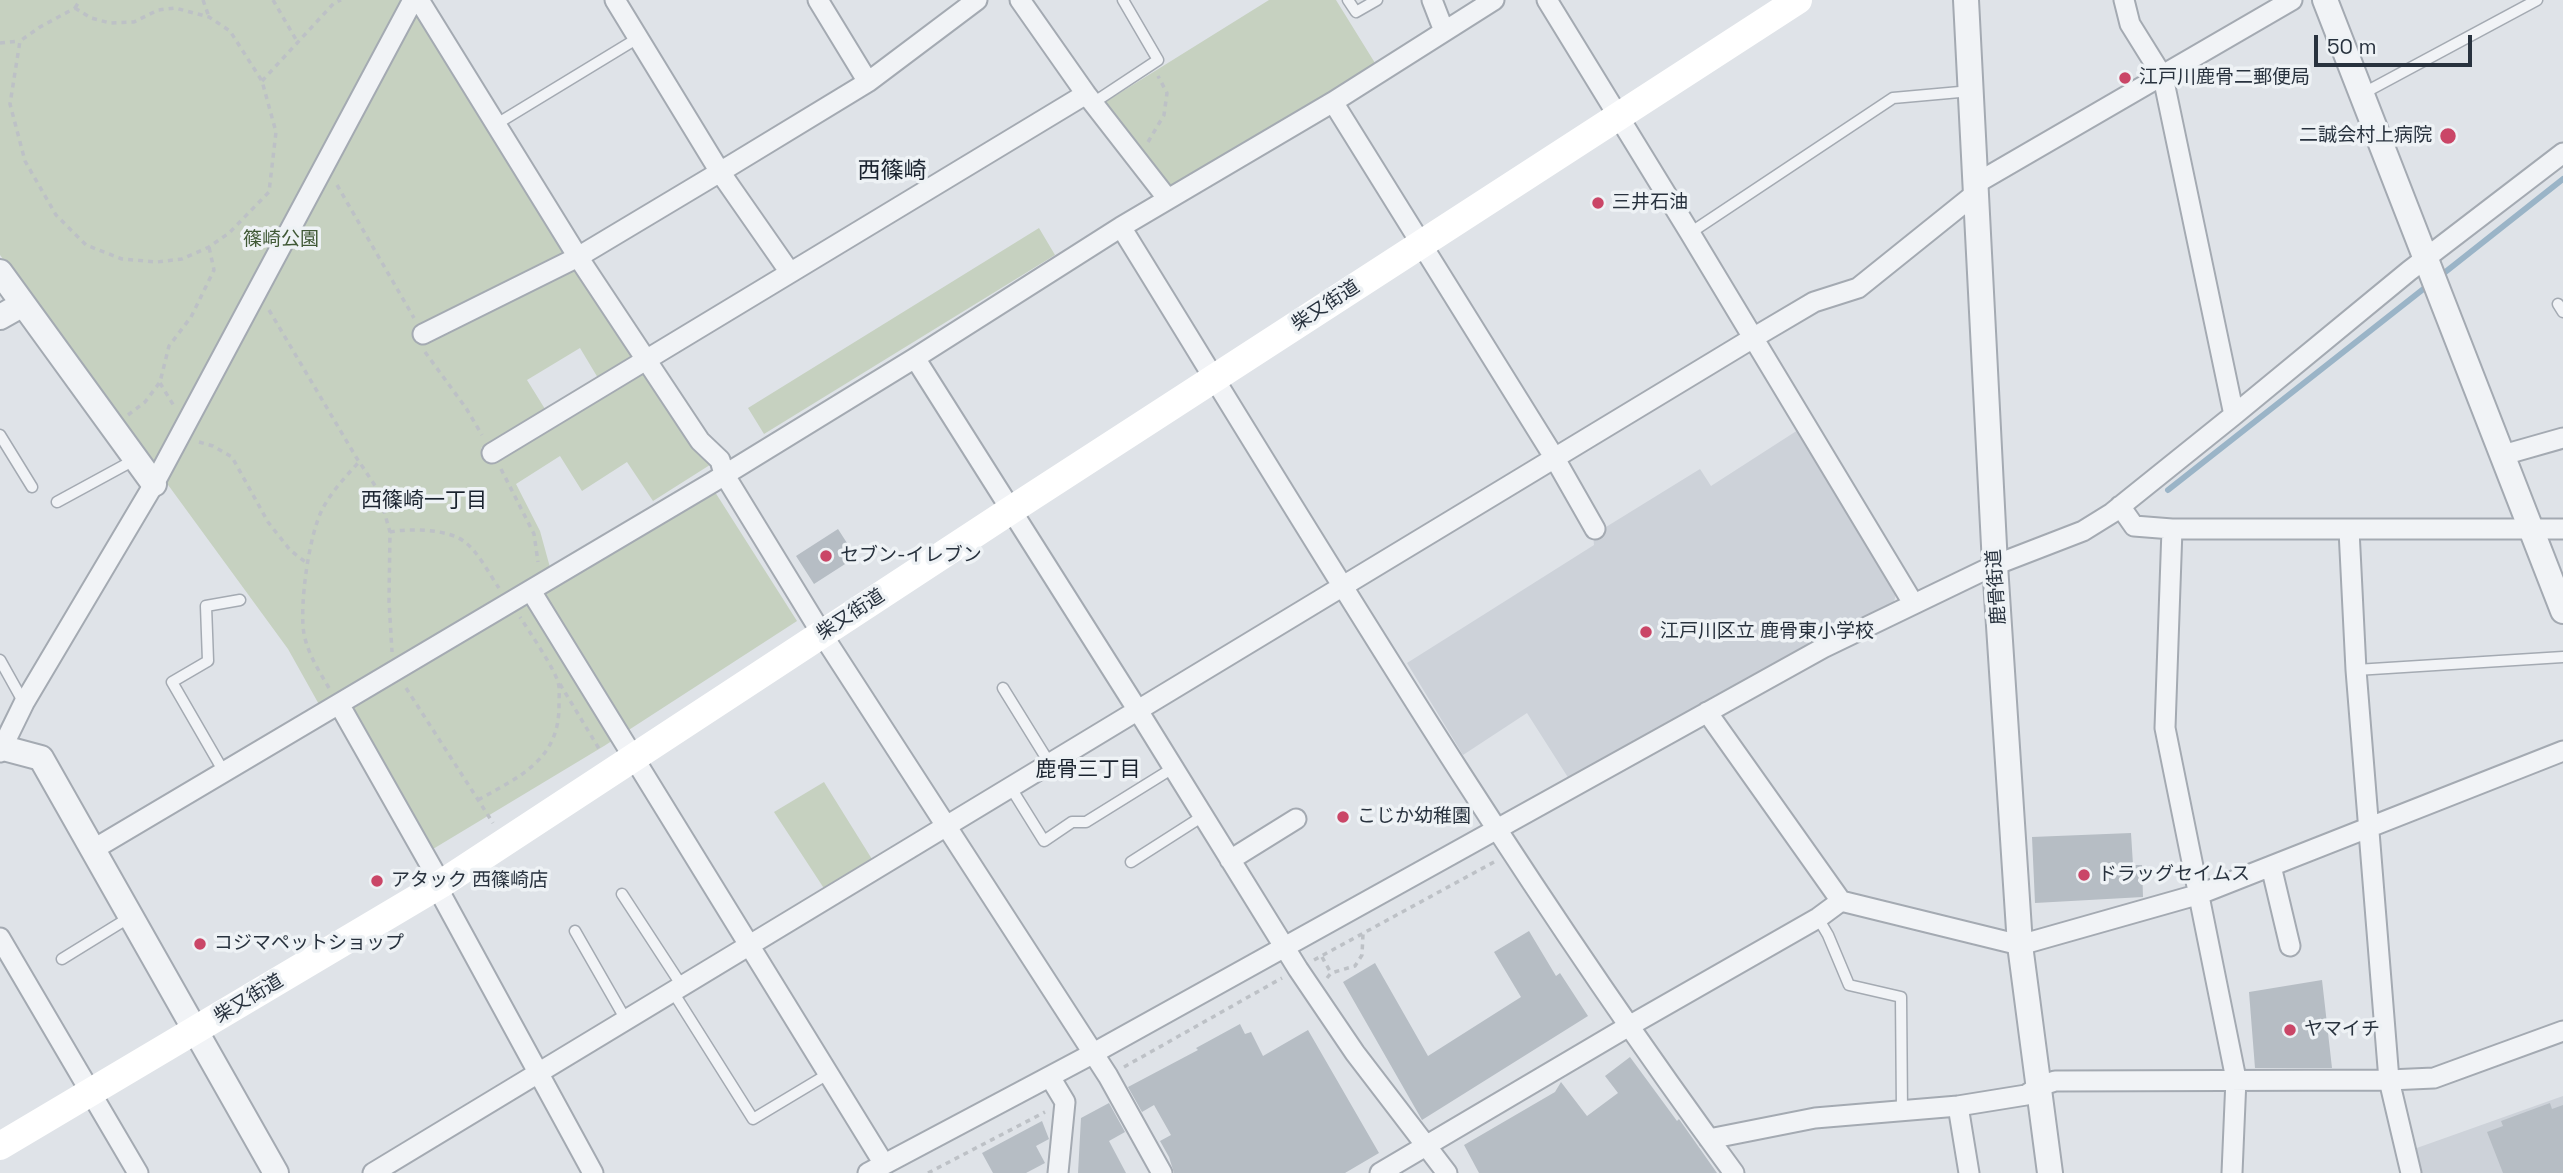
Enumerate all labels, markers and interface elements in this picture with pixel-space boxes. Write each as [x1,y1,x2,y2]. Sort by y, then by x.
scale bar [2318,21,2476,65]
text: 50 m [2327,33,2377,60]
place label: 江戸川鹿骨二郵便局 [2139,67,2310,89]
marker: 江戸川鹿骨二郵便局 [2117,70,2133,86]
place label: 二誠会村上病院 [2299,125,2432,147]
marker: 二誠会村上病院 [2438,126,2458,146]
district label: 西篠崎 [858,158,926,186]
place label: 三井石油 [1612,192,1688,214]
marker: 三井石油 [1590,195,1606,211]
park label: 篠崎公園 [243,229,319,251]
street label: 柴又街道 [1288,276,1364,336]
district label: 西篠崎一丁目 [361,488,487,514]
place label: セブン-イレブン [840,545,982,567]
marker: セブン-イレブン [818,548,834,564]
street label: 鹿骨街道 [1983,548,2011,626]
street label: 柴又街道 [813,585,889,645]
place label: 江戸川区立 鹿骨東小学校 [1660,621,1874,643]
marker: 江戸川区立 鹿骨東小学校 [1638,624,1654,640]
district label: 鹿骨三丁目 [1036,757,1140,783]
place label: こじか幼稚園 [1357,806,1471,828]
marker: こじか幼稚園 [1335,809,1351,825]
place label: ドラッグセイムス [2098,864,2250,886]
marker: ドラッグセイムス [2076,867,2092,883]
place label: アタック 西篠崎店 [391,870,548,892]
marker: アタック 西篠崎店 [369,873,385,889]
place label: コジマペットショップ [214,933,404,955]
marker: コジマペットショップ [192,936,208,952]
street label: 柴又街道 [211,970,287,1028]
place label: ヤマイチ [2304,1019,2380,1041]
marker: ヤマイチ [2282,1022,2298,1038]

